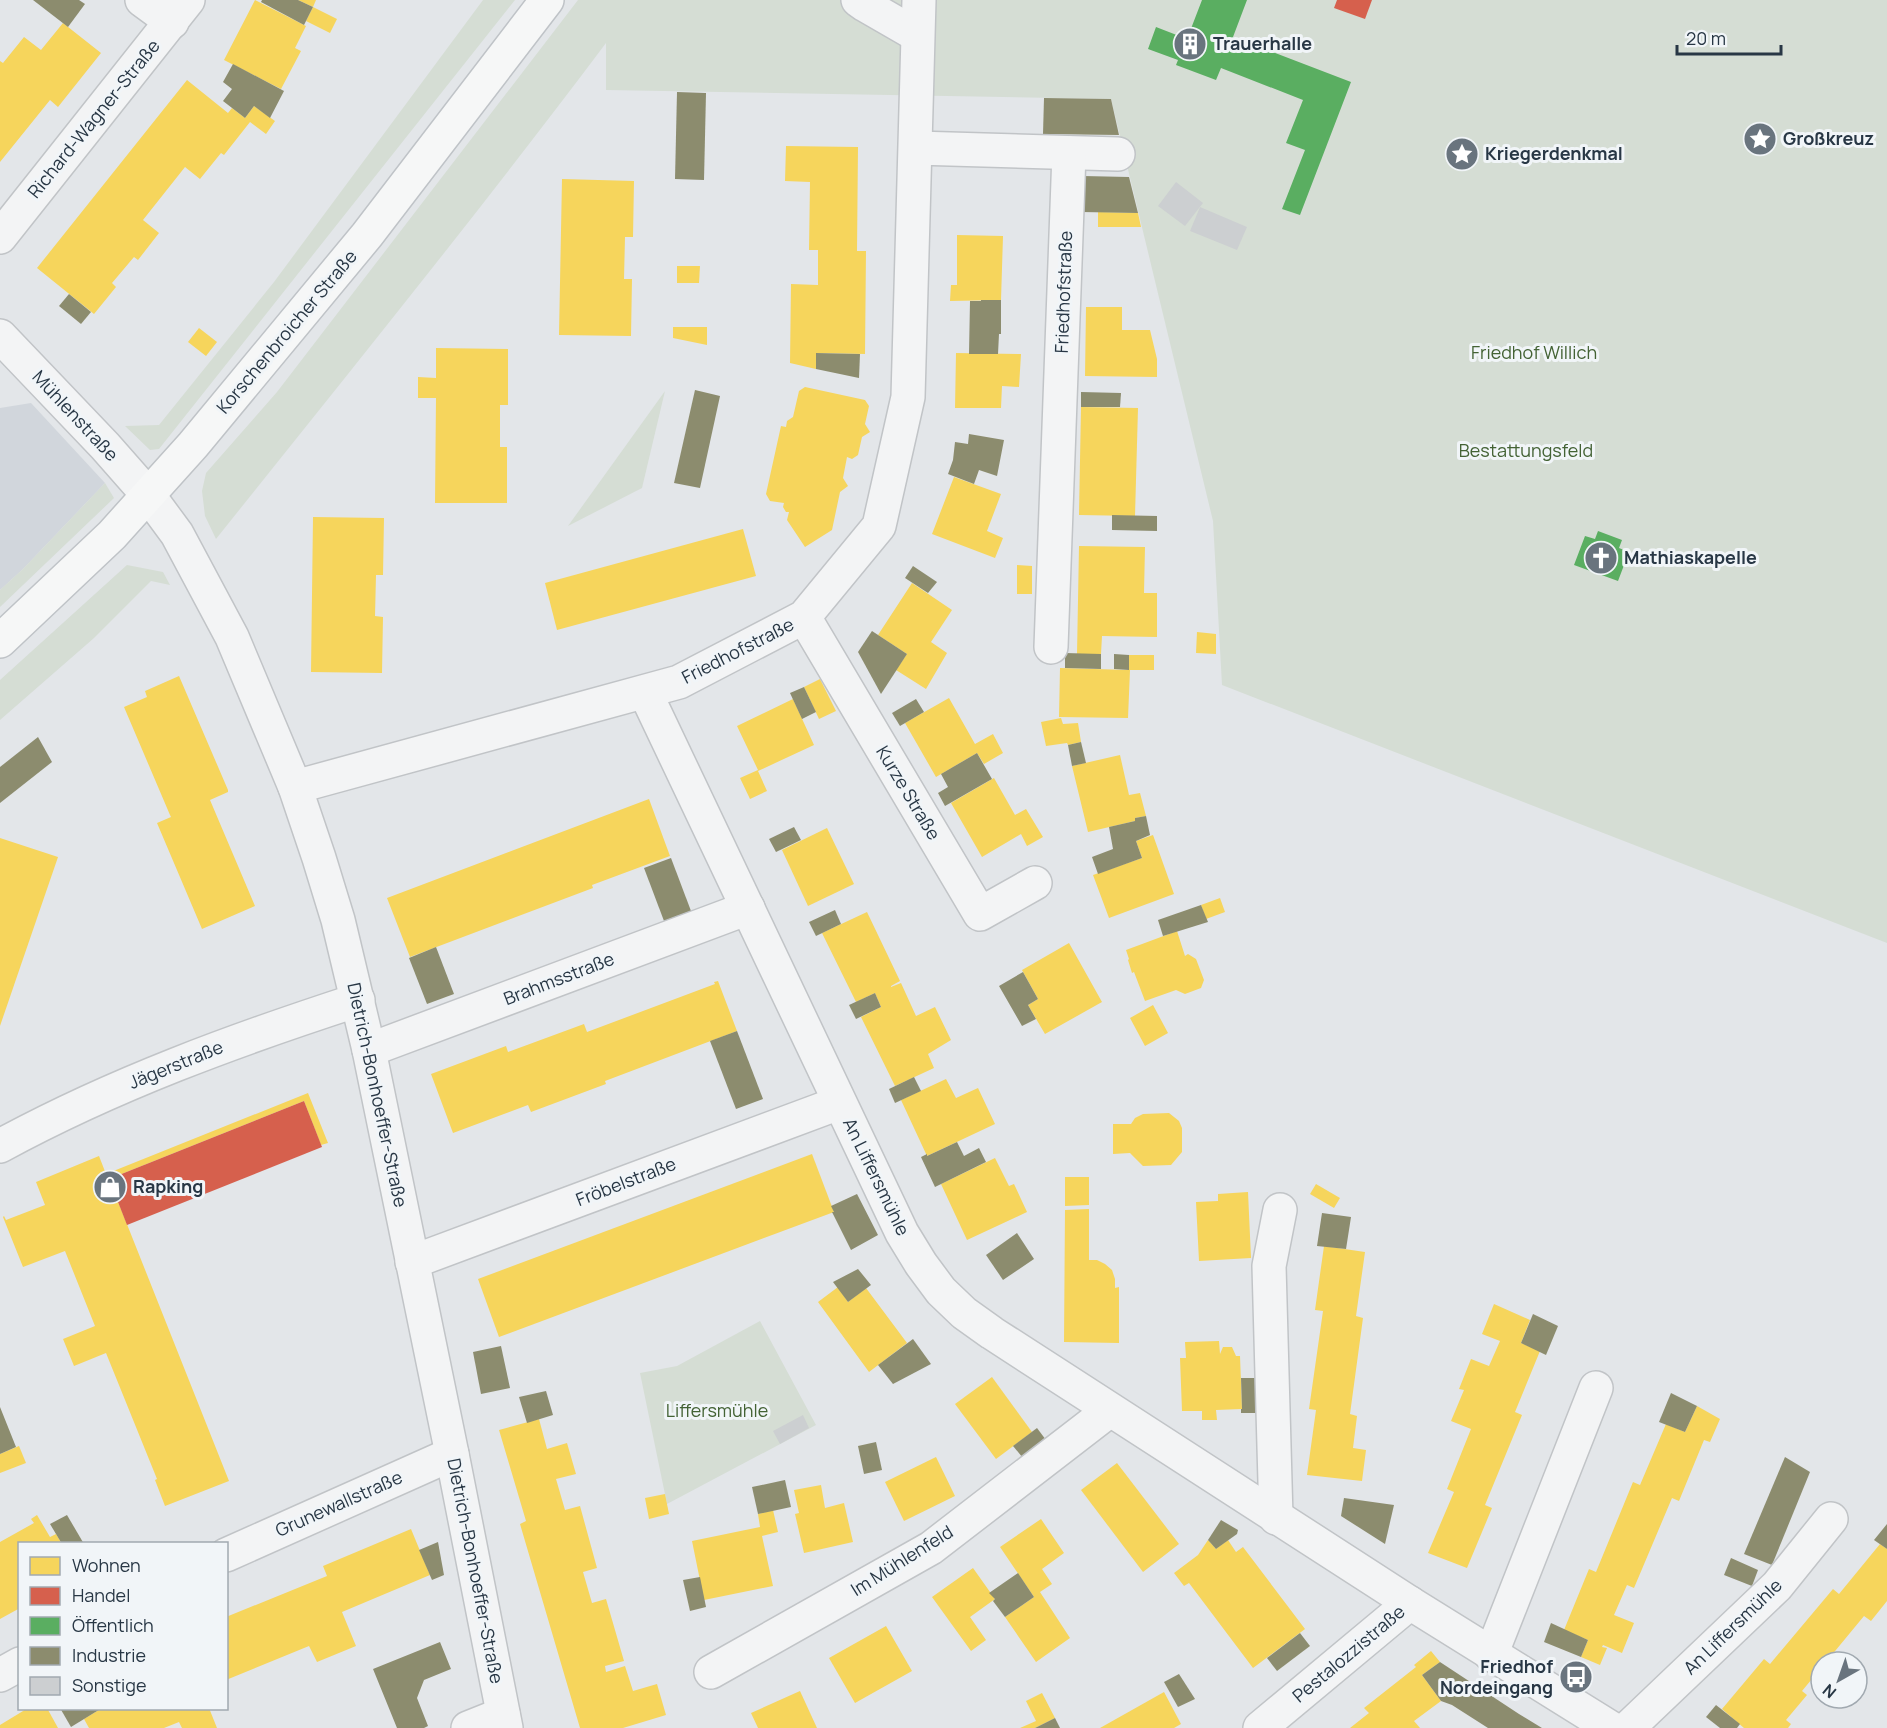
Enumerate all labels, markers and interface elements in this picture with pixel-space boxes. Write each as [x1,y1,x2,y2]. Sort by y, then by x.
scale bar [1677,18,1780,56]
building icon: Trauerhalle [1172,26,1208,62]
text: 20 m [1686,26,1726,50]
place label: Trauerhalle [1213,31,1312,55]
street label: Richard-Wagner-Straße [22,34,165,203]
place icon: Großkreuz [1742,121,1778,157]
place label: Großkreuz [1783,126,1874,150]
place icon: Kriegerdenkmal [1444,136,1480,172]
place label: Kriegerdenkmal [1485,141,1623,165]
street label: Friedhofstraße [1049,230,1077,354]
street label: Korschenbroicher Straße [211,245,362,418]
park label: Friedhof Willich [1471,340,1597,364]
street label: Mühlenstraße [27,365,124,466]
park label: Bestattungsfeld [1459,438,1593,462]
church icon: Mathiaskapelle [1583,540,1619,576]
place label: Mathiaskapelle [1624,545,1757,569]
street label: Friedhofstraße [677,612,798,689]
street label: Kurze Straße [871,741,946,844]
street label: Brahmsstraße [500,946,617,1010]
street label: Dietrich-Bonhoeffer-Straße [342,980,414,1209]
street label: Jägerstraße [125,1034,226,1094]
street label: An Liffersmühle [838,1114,916,1239]
street label: Fröbelstraße [572,1151,679,1211]
shop icon: Rapking [92,1169,128,1205]
place label: Rapking [133,1174,203,1198]
park label: Liffersmühle [666,1398,768,1422]
street label: Dietrich-Bonhoeffer-Straße [442,1456,510,1686]
street label: Grunewallstraße [271,1464,406,1542]
street label: Im Mühlenfeld [846,1519,957,1601]
legend [18,1542,228,1710]
text: Wohnen [72,1553,141,1577]
street label: An Liffersmühle [1678,1573,1787,1679]
text: Handel [72,1583,130,1607]
street label: Pestalozzistraße [1287,1599,1410,1707]
text: Öffentlich [72,1613,154,1637]
text: Industrie [72,1643,146,1667]
north arrow [1809,1650,1869,1710]
place label: Friedhof Nordeingang [1440,1654,1553,1699]
bus stop icon: Friedhof Nordeingang [1558,1659,1594,1695]
text: Sonstige [72,1673,146,1697]
text: N [1818,1679,1841,1704]

